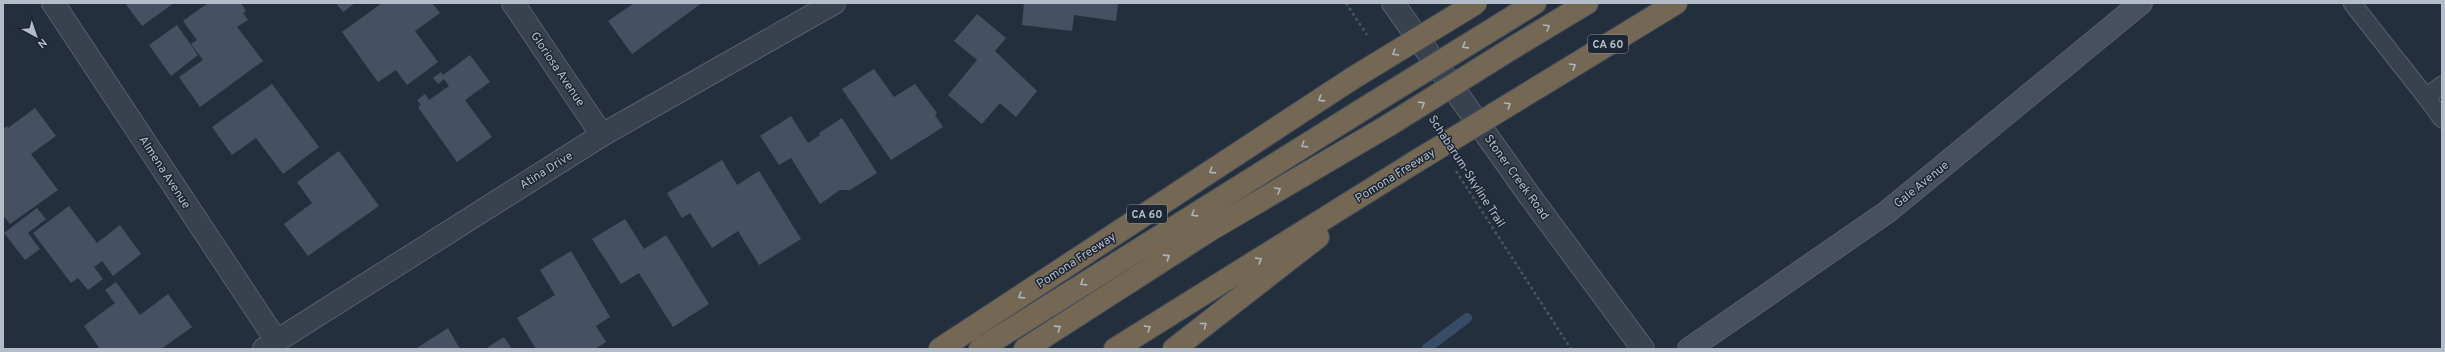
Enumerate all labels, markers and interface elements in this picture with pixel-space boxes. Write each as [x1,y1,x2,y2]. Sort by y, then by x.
north arrow [16,16,56,56]
one-way arrow [1543,24,1550,32]
street label: Gloriosa Avenue [526,29,588,110]
text: N [34,35,49,51]
road number: CA 60 [1588,35,1628,53]
one-way arrow [1462,41,1469,49]
one-way arrow [1392,48,1399,55]
one-way arrow [1569,63,1576,70]
one-way arrow [1318,95,1325,102]
one-way arrow [1418,102,1425,109]
one-way arrow [1504,103,1511,110]
street label: Schabarum-Skyline Trail [1424,113,1508,231]
street label: Stoner Creek Road [1480,132,1552,223]
street label: Almena Avenue [135,133,194,212]
one-way arrow [1301,141,1308,148]
street label: Pomona Freeway [1352,145,1439,207]
street label: Atina Drive [517,148,576,193]
street label: Gale Avenue [1891,158,1953,212]
one-way arrow [1209,166,1216,174]
one-way arrow [1274,187,1281,194]
road number: CA 60 [1127,205,1167,223]
one-way arrow [1191,209,1198,217]
street label: Pomona Freeway [1034,229,1119,292]
one-way arrow [1163,255,1170,262]
one-way arrow [1255,257,1262,264]
one-way arrow [1080,278,1087,285]
one-way arrow [1019,291,1026,298]
one-way arrow [1200,323,1207,330]
one-way arrow [1054,325,1061,333]
one-way arrow [1144,326,1151,333]

